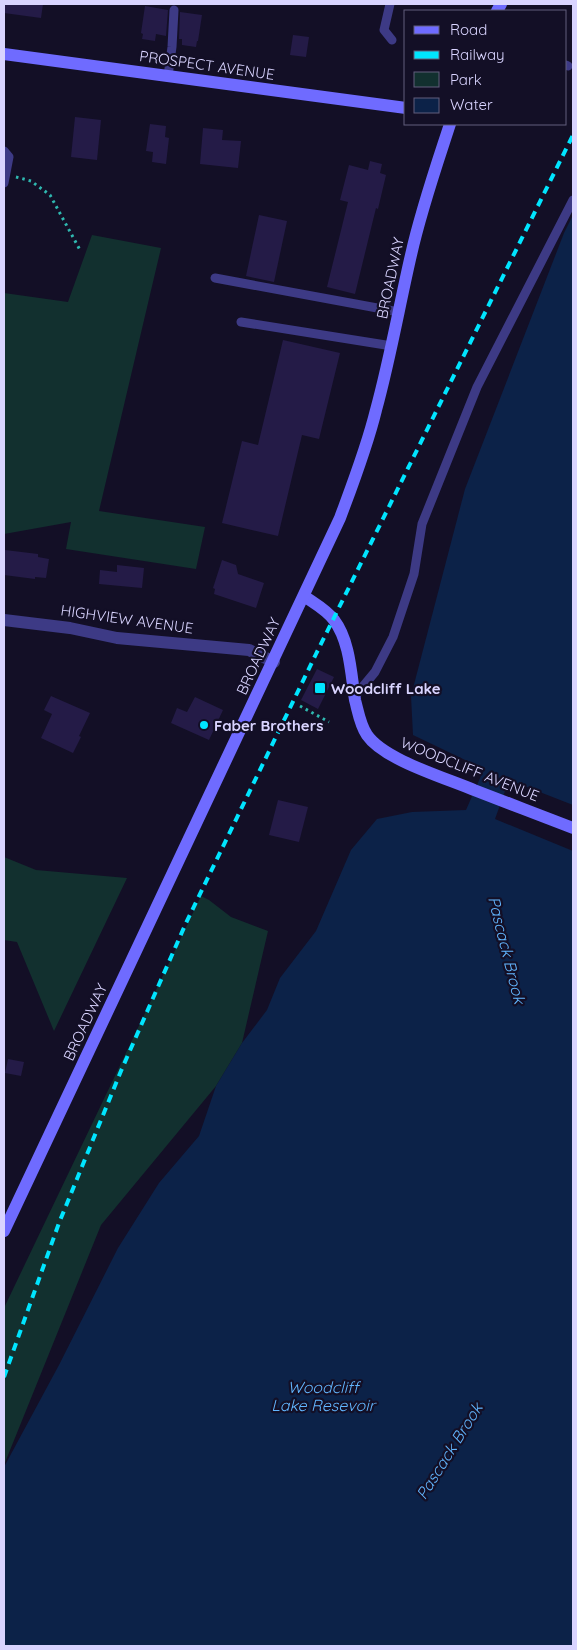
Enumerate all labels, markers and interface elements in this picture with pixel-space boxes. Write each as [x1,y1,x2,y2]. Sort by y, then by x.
legend [404,10,567,125]
text: Road [450,20,487,39]
text: Railway [450,45,505,64]
street label: PROSPECT AVENUE [138,46,276,84]
text: Park [450,70,482,89]
text: Water [450,95,493,114]
street label: BROADWAY [372,235,408,321]
street label: HIGHVIEW AVENUE [60,600,194,638]
street label: BROADWAY [232,614,284,698]
place label: Woodcliff Lake [331,679,441,698]
marker: Woodcliff Lake [313,681,327,695]
place label: Faber Brothers [214,716,323,735]
marker: Faber Brothers [198,719,210,731]
street label: WOODCLIFF AVENUE [398,733,542,805]
water label: Pascack Brook [484,894,530,1007]
street label: BROADWAY [59,980,111,1064]
water label: Woodcliff Lake Resevoir [271,1377,377,1415]
water label: Pascack Brook [411,1398,487,1503]

